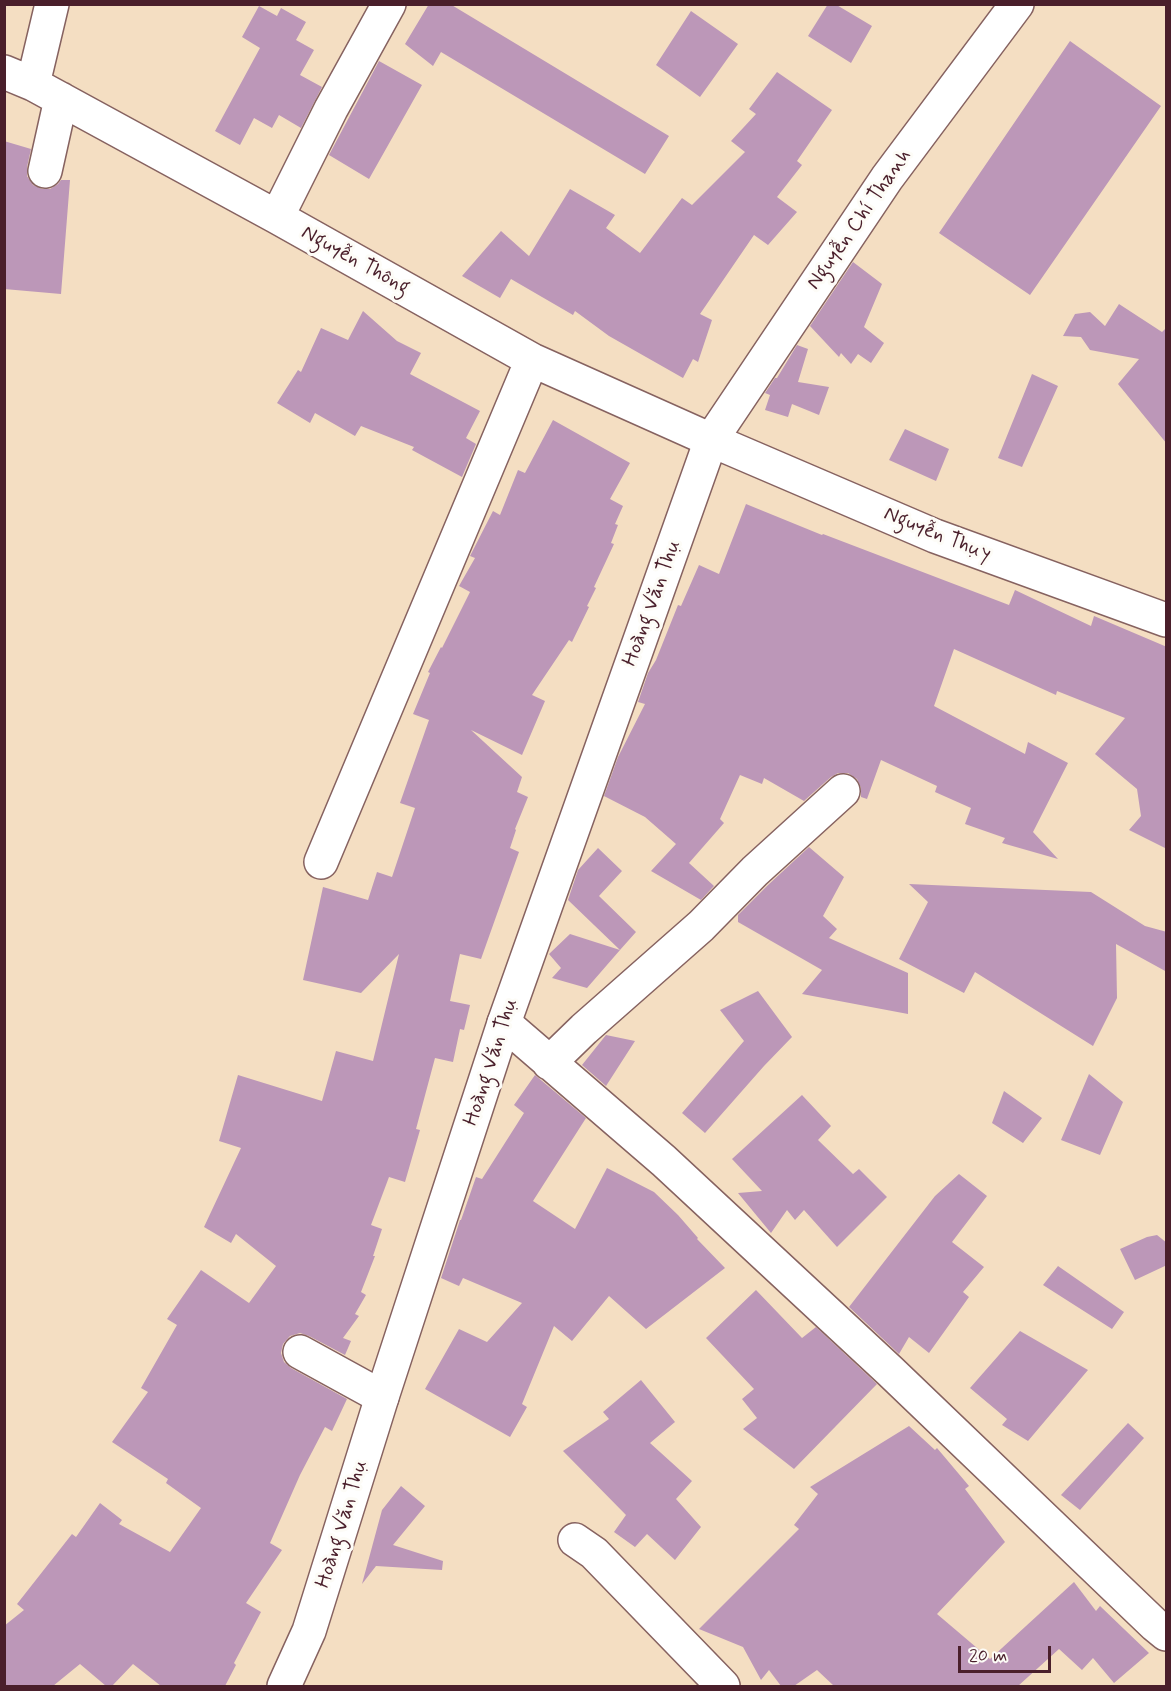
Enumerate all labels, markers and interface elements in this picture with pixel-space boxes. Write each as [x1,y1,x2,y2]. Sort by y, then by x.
street label: Nguyễn Chí Thanh [802,145,918,295]
street label: Nguyễn Thông [296,221,414,301]
street label: Nguyễn Thụy [880,502,994,568]
street label: Hoàng Văn Thụ [618,536,688,670]
street label: Hoàng Văn Thụ [459,995,525,1129]
street label: Hoàng Văn Thụ [311,1457,375,1591]
scale bar [961,1634,1054,1672]
text: 20 m [969,1644,1007,1668]

